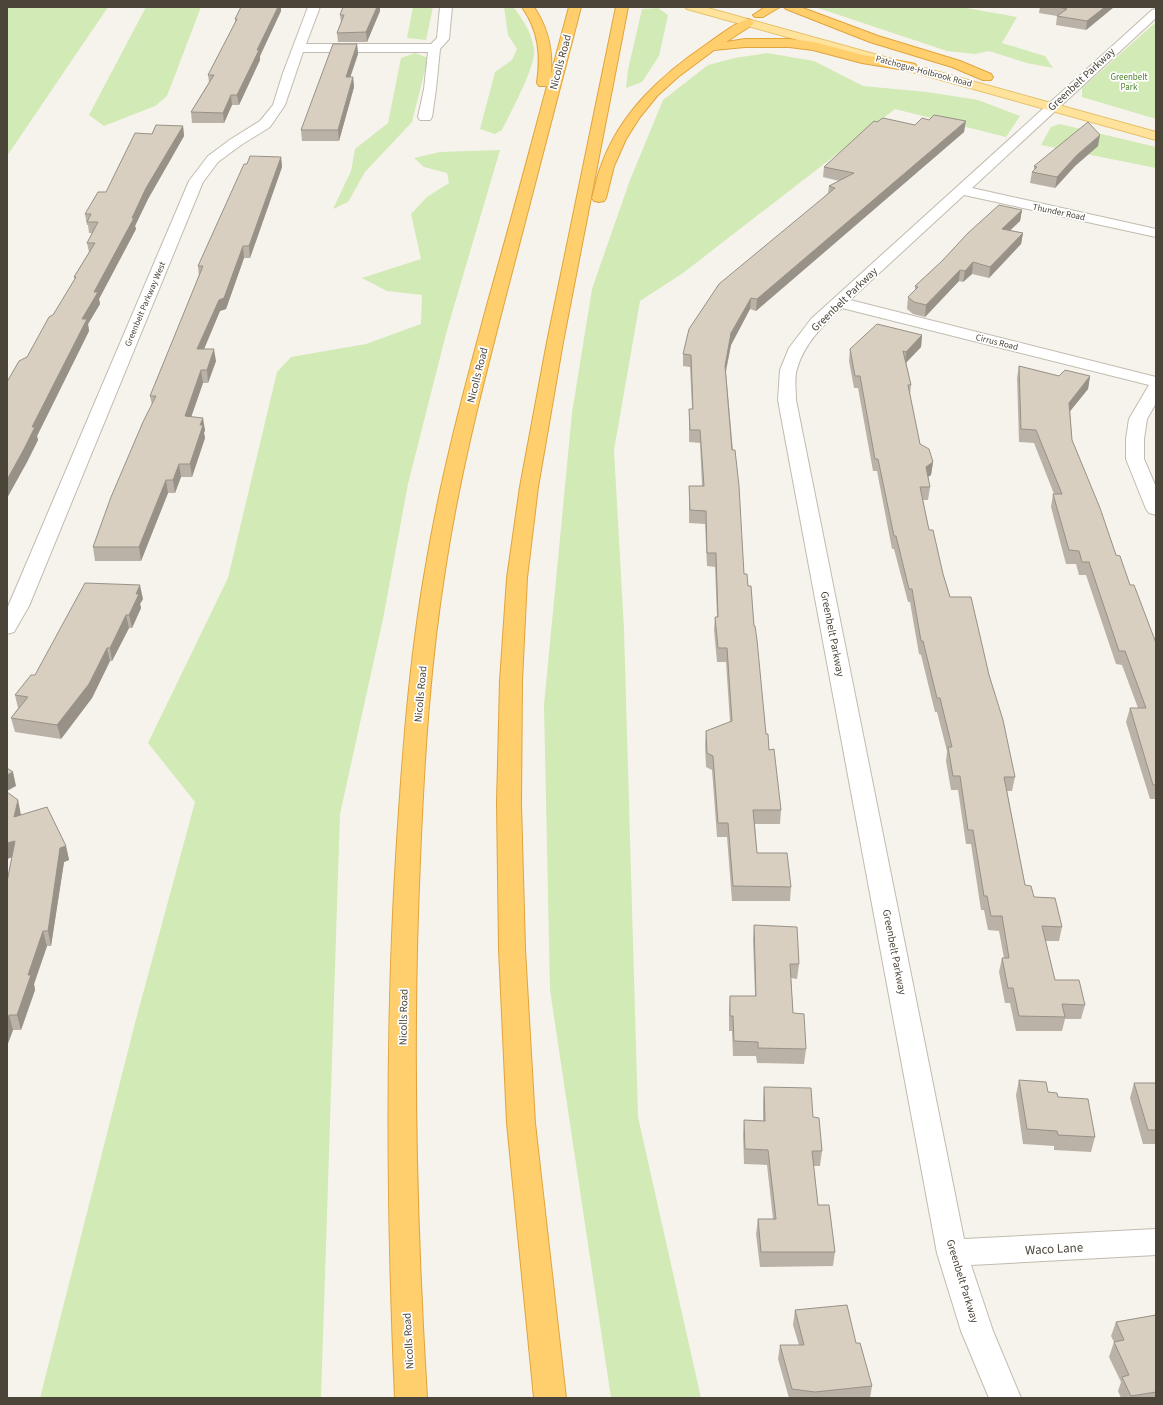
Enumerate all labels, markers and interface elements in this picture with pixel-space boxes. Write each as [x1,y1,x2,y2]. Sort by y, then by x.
street label: Nicolls Road [546,33,575,91]
street label: Greenbelt Parkway [1045,44,1118,114]
street label: Patchogue-Holbrook Road [874,52,973,91]
park label: Greenbelt Park [1110,71,1148,94]
street label: Thunder Road [1032,201,1086,224]
street label: Greenbelt Parkway West [122,260,169,349]
street label: Greenbelt Parkway [808,264,881,335]
street label: Cirrus Road [974,331,1020,354]
street label: Nicolls Road [463,346,492,404]
street label: Greenbelt Parkway [817,590,848,678]
street label: Nicolls Road [411,665,430,723]
street label: Greenbelt Parkway [879,908,910,996]
street label: Nicolls Road [396,989,411,1045]
street label: Greenbelt Parkway [943,1237,982,1325]
street label: Waco Lane [1024,1238,1084,1260]
street label: Nicolls Road [400,1312,417,1370]

